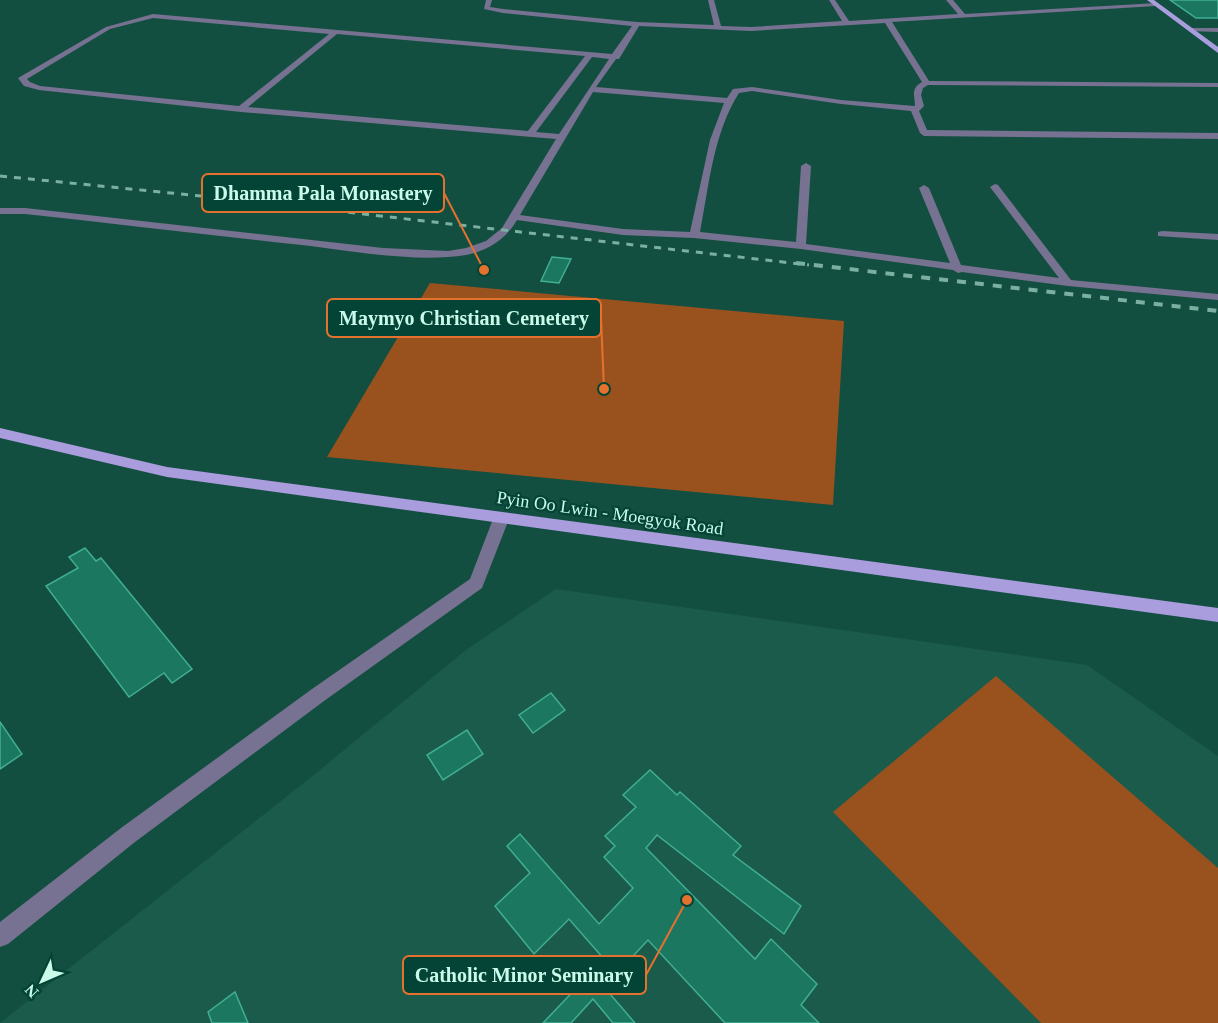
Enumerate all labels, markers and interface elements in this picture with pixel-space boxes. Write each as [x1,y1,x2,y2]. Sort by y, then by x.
callout: Dhamma Pala Monastery [202,174,444,212]
text: Dhamma Pala Monastery [214,182,432,205]
callout: Maymyo Christian Cemetery [327,299,601,337]
text: Maymyo Christian Cemetery [339,307,589,330]
street label: Pyin Oo Lwin - Moegyok Road [495,487,725,539]
north arrow [12,951,72,1011]
callout: Catholic Minor Seminary [403,956,646,994]
text: Catholic Minor Seminary [415,964,633,987]
text: N [21,981,42,1001]

